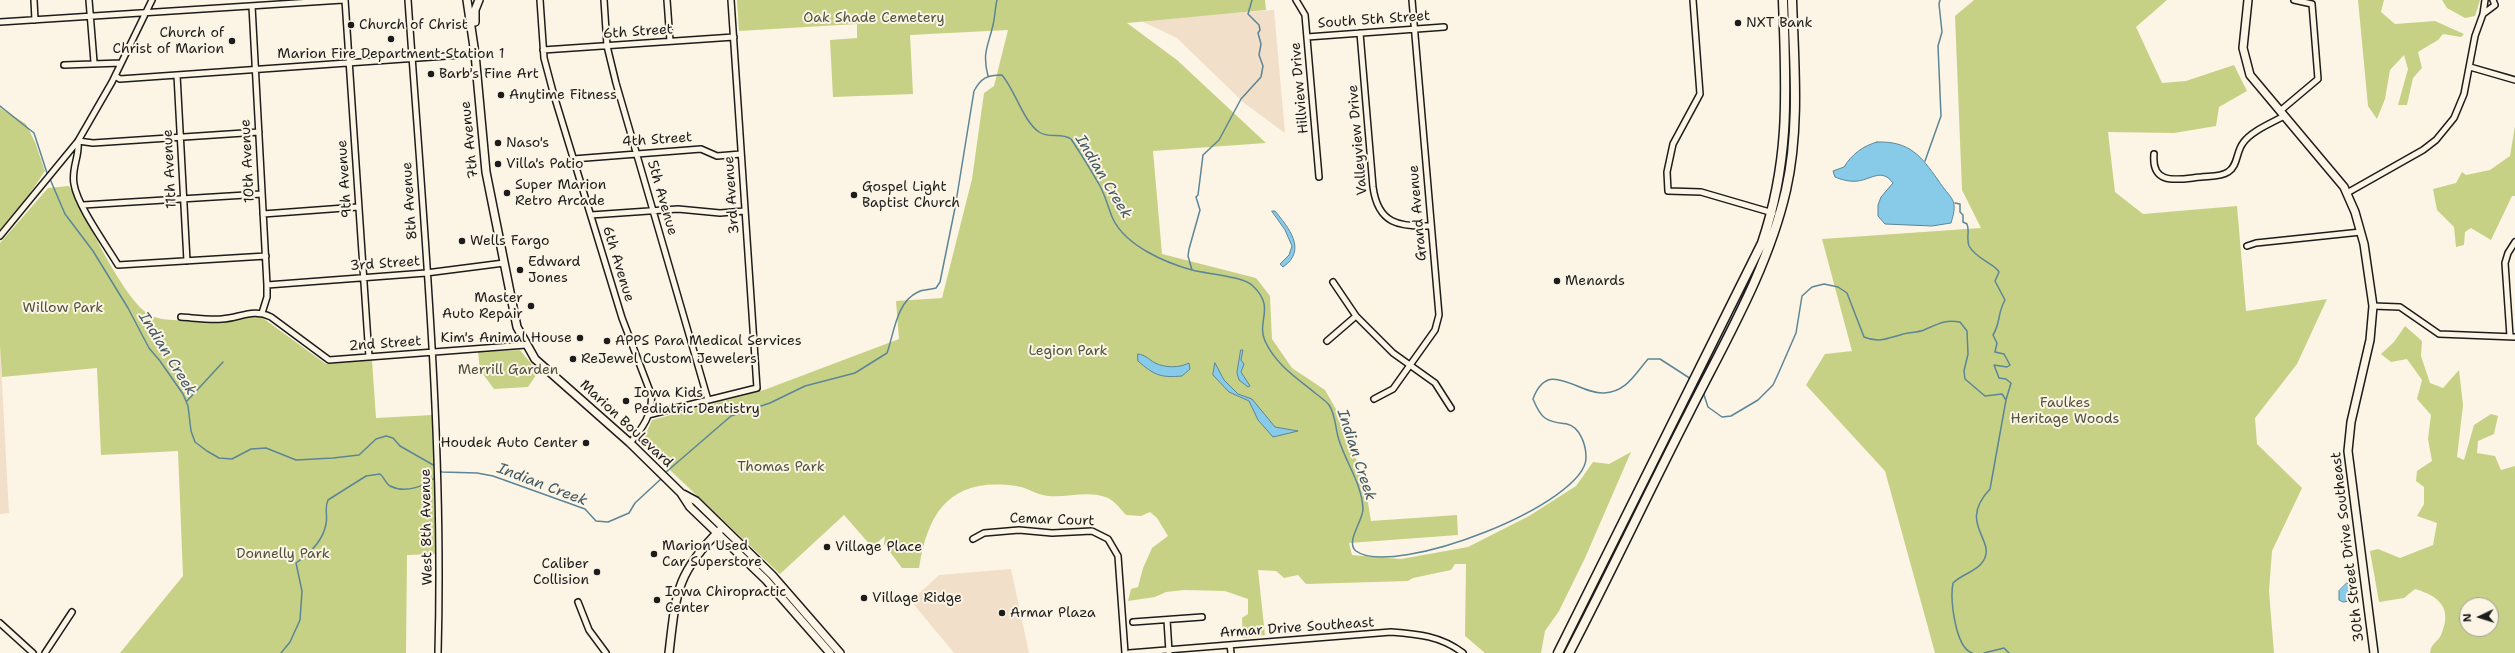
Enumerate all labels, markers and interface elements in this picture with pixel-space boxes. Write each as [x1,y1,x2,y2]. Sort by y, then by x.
street label: South 5th Street [1317,8,1431,32]
park label: Oak Shade Cemetery [803,10,945,26]
place label: NXT Bank [1746,15,1813,31]
place label: Church of Christ [359,17,468,33]
marker: NXT Bank [1733,18,1743,28]
marker: Church of Christ [346,20,356,30]
street label: 6th Street [602,21,674,43]
place label: Church of Christ of Marion [113,25,224,58]
marker: Marion Fire Department Station 1 [386,34,396,44]
marker: Church of Christ of Marion [227,36,237,46]
street label: Hillview Drive [1288,41,1312,135]
place label: Marion Fire Department Station 1 [277,46,505,62]
place label: Barb's Fine Art [439,66,539,82]
marker: Barb's Fine Art [426,69,436,79]
street label: Valleyview Drive [1345,84,1371,196]
place label: Anytime Fitness [509,87,617,103]
marker: Anytime Fitness [496,90,506,100]
street label: 7th Avenue [458,100,482,180]
street label: 10th Avenue [237,119,259,203]
street label: 11th Avenue [160,129,180,209]
street label: 4th Street [621,129,693,151]
water label: Indian Creek [1071,132,1135,222]
place label: Naso's [506,135,549,151]
marker: Naso's [493,138,503,148]
street label: 9th Avenue [334,139,356,219]
street label: 3rd Avenue [721,155,743,235]
place label: Villa's Patio [506,156,583,172]
marker: Villa's Patio [493,159,503,169]
street label: 5th Avenue [643,159,681,237]
street label: 8th Avenue [399,161,421,241]
street label: Grand Avenue [1405,164,1431,262]
place label: Super Marion Retro Arcade [515,177,606,210]
place label: Gospel Light Baptist Church [862,179,960,212]
marker: Super Marion Retro Arcade [502,188,512,198]
marker: Gospel Light Baptist Church [849,190,859,200]
street label: 6th Avenue [599,224,637,304]
place label: Wells Fargo [470,233,549,249]
marker: Wells Fargo [457,236,467,246]
street label: 3rd Street [349,253,421,275]
place label: Edward Jones [528,254,580,286]
marker: Edward Jones [515,265,525,275]
place label: Menards [1565,273,1625,289]
marker: Menards [1552,276,1562,286]
place label: Master Auto Repair [442,290,523,322]
park label: Willow Park [23,300,103,316]
marker: Master Auto Repair [526,301,536,311]
water label: Indian Creek [134,309,200,399]
place label: Kim's Animal House [441,330,572,346]
street label: 2nd Street [348,333,422,355]
marker: Kim's Animal House [575,333,585,343]
place label: APPS Para Medical Services [615,333,802,349]
marker: APPS Para Medical Services [602,336,612,346]
park label: Legion Park [1028,343,1108,359]
place label: ReJewel Custom Jewelers [581,351,757,367]
marker: ReJewel Custom Jewelers [568,354,578,364]
park label: Merrill Garden [458,362,558,378]
street label: Marion Boulevard [576,377,676,471]
place label: Iowa Kids Pediatric Dentistry [634,385,760,418]
park label: Faulkes Heritage Woods [2011,395,2119,428]
marker: Iowa Kids Pediatric Dentistry [621,396,631,406]
water label: Indian Creek [1333,407,1379,503]
place label: Houdek Auto Center [440,435,578,451]
marker: Houdek Auto Center [581,438,591,448]
street label: 30th Street Drive Southeast [2328,451,2368,643]
park label: Thomas Park [737,459,825,475]
water label: Indian Creek [494,460,590,510]
street label: West 8th Avenue [418,469,436,585]
street label: Cemar Court [1009,510,1095,530]
place label: Marion Used Car Superstore [662,538,762,570]
place label: Village Place [835,539,922,555]
marker: Village Place [822,542,832,552]
park label: Donnelly Park [236,546,330,562]
marker: Marion Used Car Superstore [649,549,659,559]
place label: Caliber Collision [533,556,589,588]
marker: Caliber Collision [592,567,602,577]
place label: Iowa Chiropractic Center [665,584,786,616]
place label: Village Ridge [872,590,962,606]
marker: Village Ridge [859,593,869,603]
marker: Iowa Chiropractic Center [652,595,662,605]
north arrow [2459,597,2499,637]
place label: Armar Plaza [1010,605,1096,621]
marker: Armar Plaza [997,608,1007,618]
text: N [2460,613,2475,623]
street label: Armar Drive Southeast [1219,614,1375,642]

